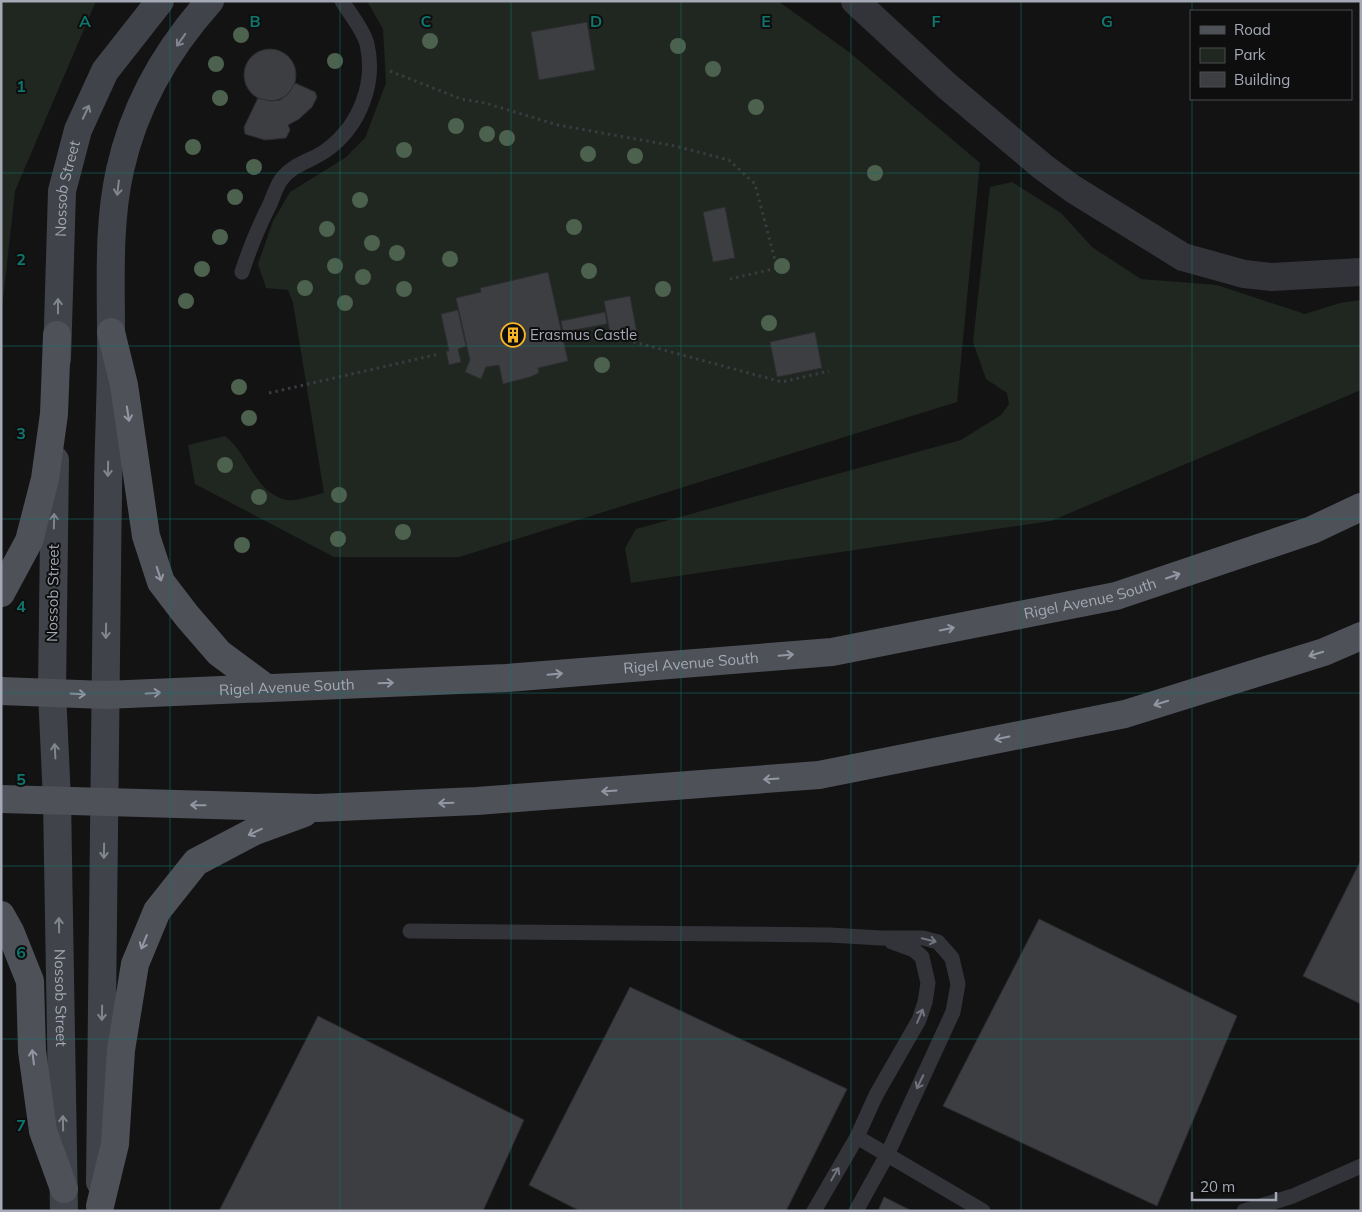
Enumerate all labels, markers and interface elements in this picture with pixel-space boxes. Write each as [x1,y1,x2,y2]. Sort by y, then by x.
legend [1190,10,1352,100]
text: A [79,11,91,31]
text: B [249,11,261,31]
text: C [421,11,432,31]
text: D [590,11,602,31]
text: E [761,11,771,31]
text: F [931,11,941,31]
text: G [1101,11,1113,31]
text: Road [1234,20,1271,39]
one-way arrow [176,33,186,47]
text: Park [1234,45,1266,64]
text: Building [1234,70,1290,89]
text: 1 [16,76,26,96]
one-way arrow [82,105,91,120]
street label: Nossob Street [51,138,84,237]
one-way arrow [113,179,123,195]
text: 2 [16,249,26,269]
one-way arrow [53,298,63,314]
building icon: Erasmus Castle [500,322,526,348]
place label: Erasmus Castle [530,325,637,344]
one-way arrow [123,406,133,422]
text: 3 [16,423,26,443]
one-way arrow [103,460,113,476]
one-way arrow [50,513,59,529]
street label: Nossob Street [42,544,63,642]
one-way arrow [154,565,164,581]
one-way arrow [1164,571,1180,581]
street label: Rigel Avenue South [1022,573,1159,623]
text: 4 [16,596,26,616]
one-way arrow [101,622,111,639]
one-way arrow [938,624,954,633]
street label: Rigel Avenue South [623,648,759,678]
one-way arrow [1308,650,1324,660]
one-way arrow [778,651,794,660]
one-way arrow [546,669,562,679]
street label: Rigel Avenue South [219,674,355,699]
one-way arrow [377,678,393,687]
one-way arrow [145,688,161,697]
one-way arrow [70,689,86,698]
one-way arrow [1153,698,1169,708]
one-way arrow [995,734,1011,744]
one-way arrow [50,743,59,759]
text: 5 [16,769,26,789]
one-way arrow [763,774,779,784]
one-way arrow [601,787,617,796]
one-way arrow [439,798,455,807]
one-way arrow [190,800,206,809]
one-way arrow [248,827,263,837]
one-way arrow [99,842,109,859]
one-way arrow [54,917,64,934]
one-way arrow [139,934,149,949]
one-way arrow [921,936,937,945]
text: 6 [16,942,26,962]
street label: Nossob Street [51,949,71,1047]
one-way arrow [97,1005,107,1021]
one-way arrow [915,1009,925,1024]
one-way arrow [28,1049,38,1065]
one-way arrow [915,1074,925,1089]
text: 7 [16,1115,26,1135]
one-way arrow [58,1115,68,1131]
one-way arrow [831,1167,841,1182]
scale bar [1192,1170,1276,1202]
text: 20 m [1200,1177,1235,1196]

